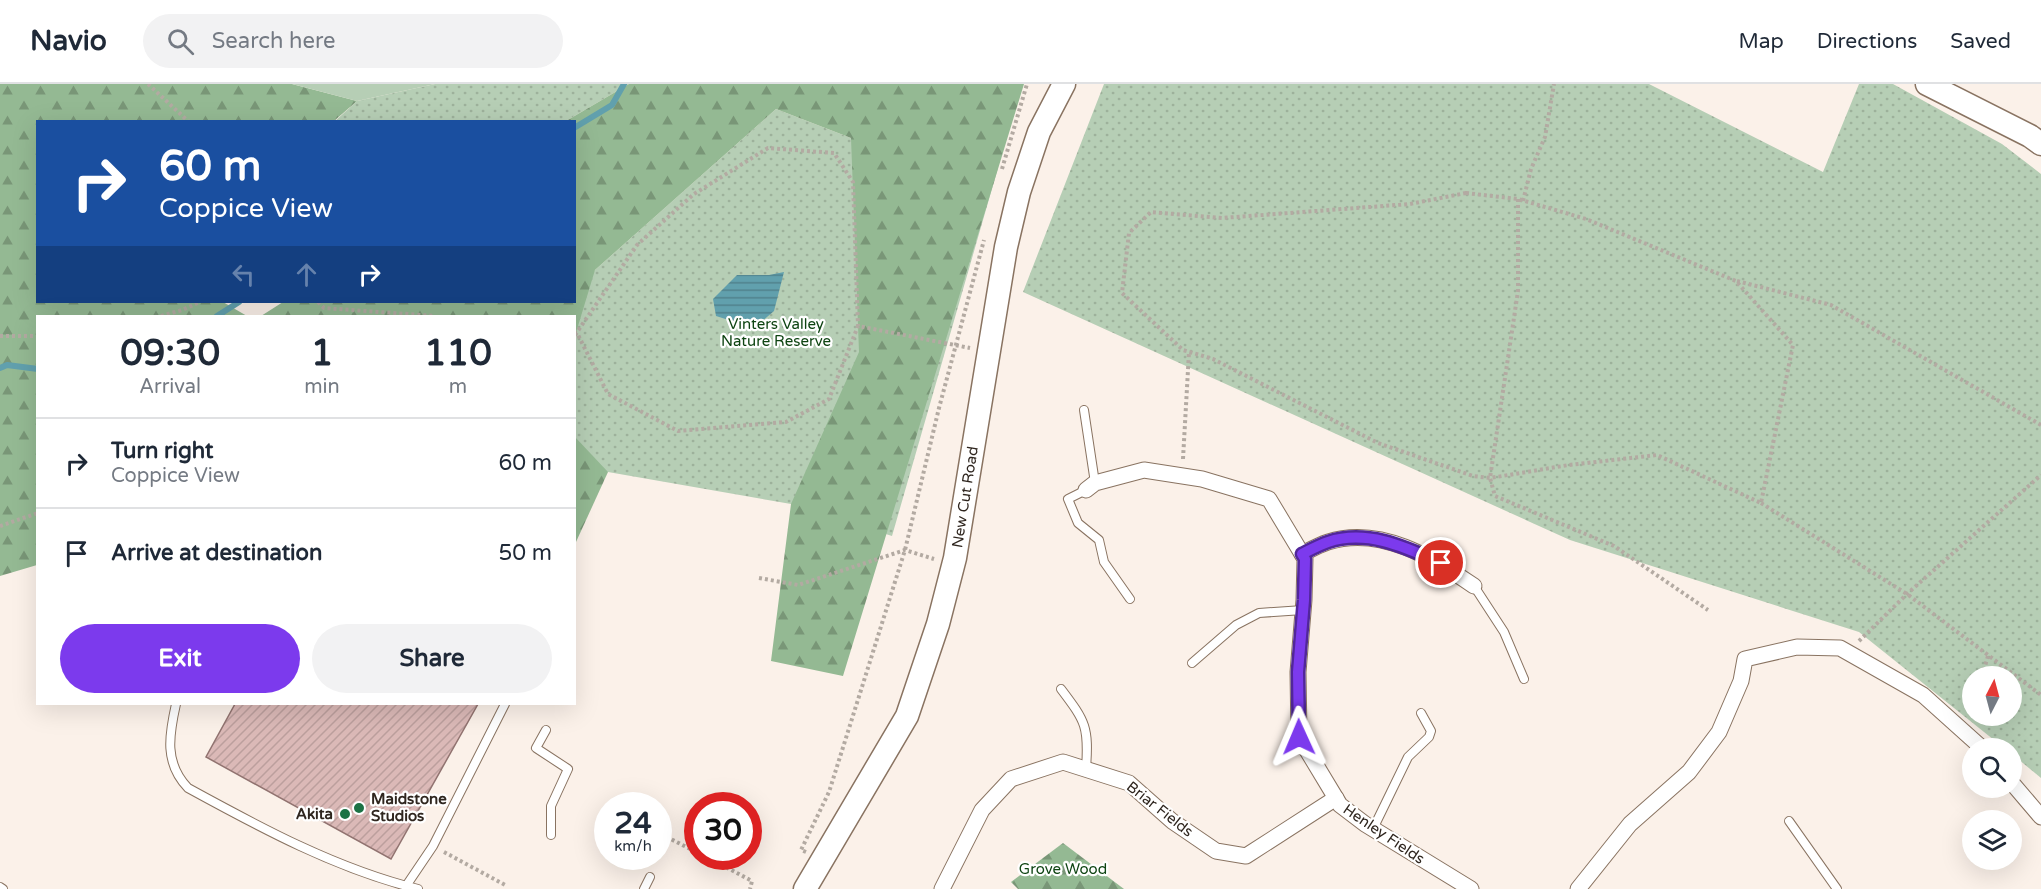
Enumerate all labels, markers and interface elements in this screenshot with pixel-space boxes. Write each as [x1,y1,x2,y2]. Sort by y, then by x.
search box [143,14,563,68]
text: Navio [30,24,107,58]
icon: search [164,25,197,58]
text: Search here [212,28,336,54]
text: Map [1738,29,1784,54]
text: Directions [1817,29,1917,54]
text: Saved [1950,29,2011,54]
text: 60 m [159,141,261,192]
icon: right [60,144,138,222]
text: Coppice View [159,192,333,225]
icon: left [227,258,260,291]
icon: ahead [290,258,323,291]
icon: right [353,258,386,291]
park label: Vinters Valley Nature Reserve [721,315,831,350]
text: 09:30 [120,332,220,375]
text: 1 [311,332,333,375]
text: 110 [424,332,492,375]
text: Arrival [139,375,201,399]
text: min [304,375,340,399]
text: m [449,375,467,399]
text: Turn right [111,438,213,464]
street label: New Cut Road [948,445,982,549]
icon: right [60,447,93,480]
text: 60 m [498,450,552,476]
text: Coppice View [111,464,240,488]
icon: arrive [60,537,93,570]
pin [1415,537,1466,588]
text: Arrive at destination [111,540,322,566]
text: 50 m [498,540,552,566]
icon: arrive [1424,546,1457,579]
button: Exit [60,624,300,693]
button: Share [312,624,552,693]
north arrow [1962,666,2022,726]
map controls [1962,666,2022,870]
position arrow [1267,705,1331,769]
button: search [1962,738,2022,798]
street label: Briar Fields [1123,777,1197,841]
place label: Maidstone Studios [371,790,447,825]
speed limit sign: 30 [684,792,762,870]
street label: Henley Fields [1340,800,1428,868]
marker: Maidstone Studios [352,801,366,815]
place label: Akita [296,805,333,823]
text: 24 [614,805,652,842]
marker: Akita [338,807,352,821]
button: layers [1962,810,2022,870]
text: km/h [614,837,652,855]
park label: Grove Wood [1019,860,1107,878]

